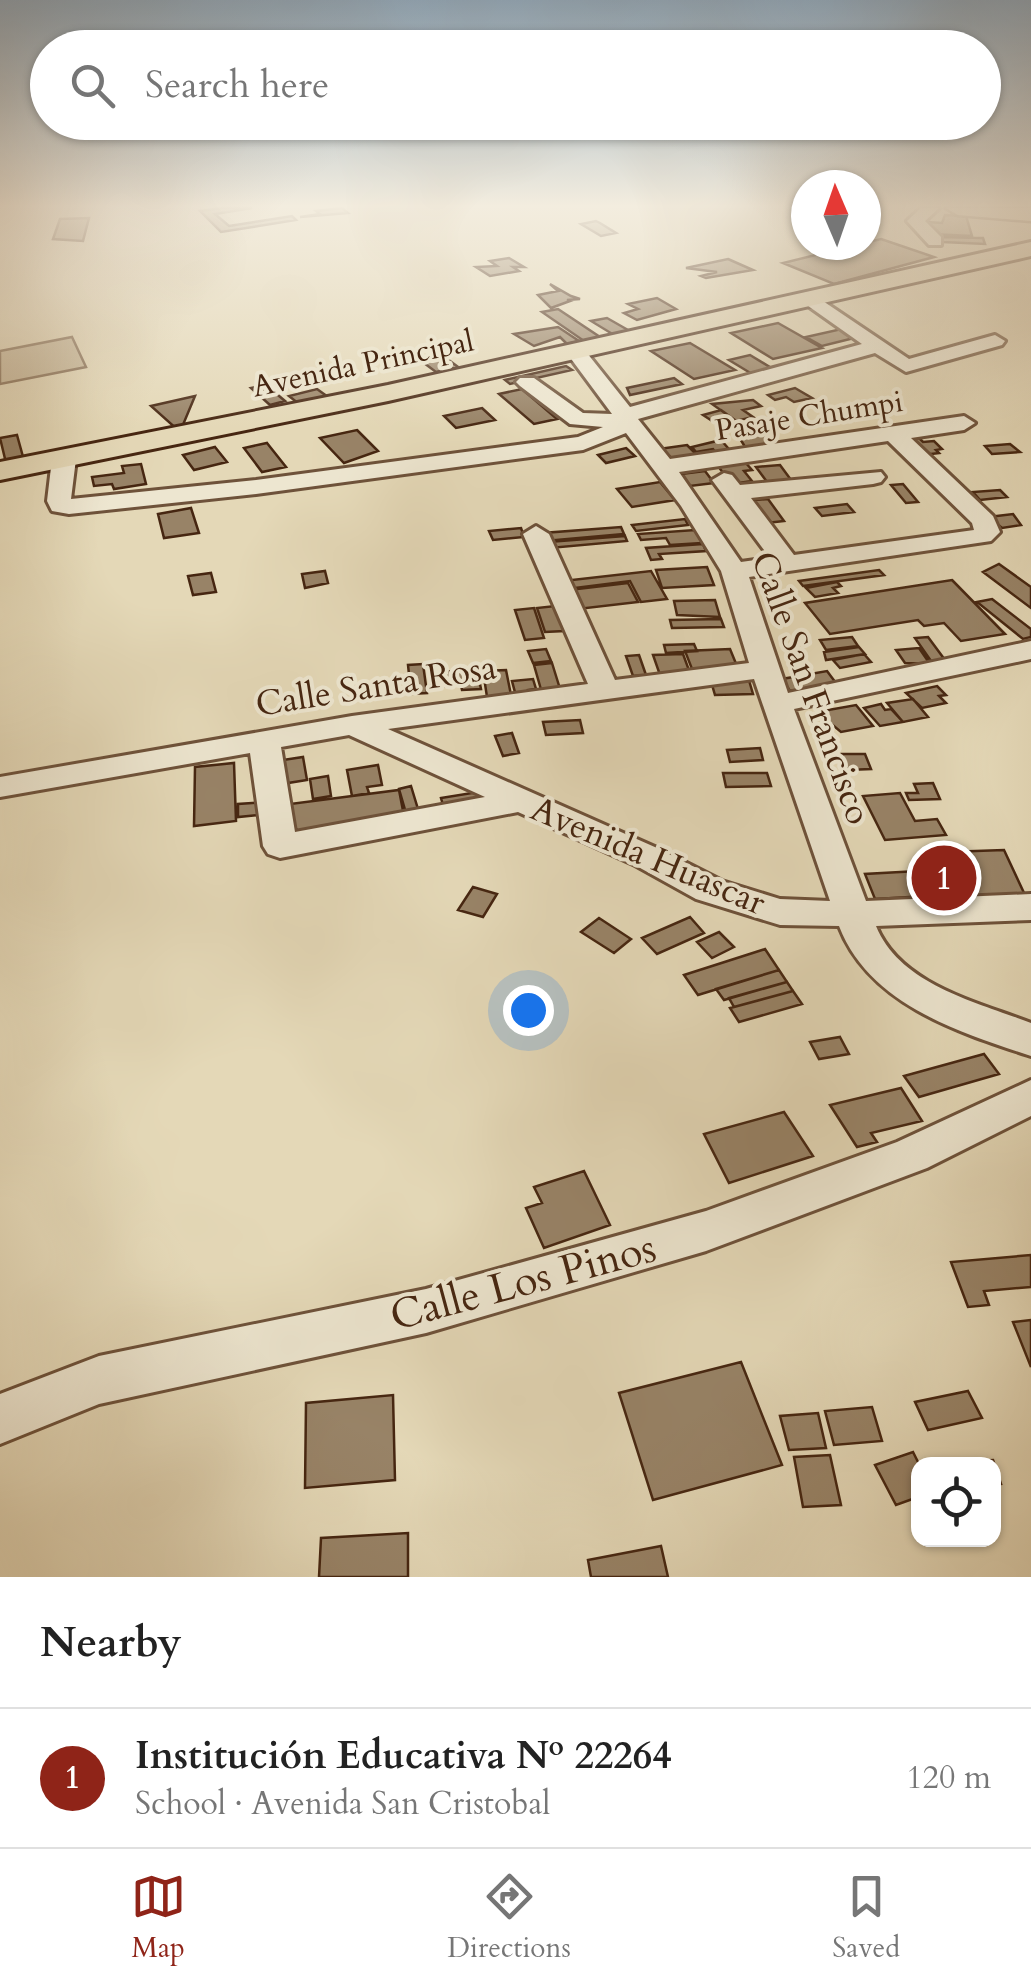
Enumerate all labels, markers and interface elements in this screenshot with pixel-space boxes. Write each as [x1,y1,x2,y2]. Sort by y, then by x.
search box [30,30,1001,140]
icon: search [65,58,120,113]
text: Search here [145,59,329,111]
north arrow [791,170,881,260]
street label: Avenida Principal [248,320,478,407]
street label: Pasaje Chumpi [712,381,906,451]
street label: Calle San Francisco [739,545,883,831]
street label: Calle Santa Rosa [252,643,500,729]
street label: Avenida Huascar [523,785,773,927]
pin: 1 [912,840,976,916]
your location [503,985,554,1036]
street label: Calle Los Pinos [384,1219,662,1345]
map controls [911,1457,1001,1547]
button: locate [911,1457,1001,1547]
text: Nearby [40,1614,182,1671]
text: Institución Educativa Nº 22264 [135,1730,672,1782]
text: 1 [64,1756,81,1800]
text: 120 m [906,1756,991,1800]
text: School · Avenida San Cristobal [135,1782,550,1826]
tab: Map [131,1869,186,1967]
tab: Directions [447,1869,571,1967]
tab: Saved [832,1869,900,1967]

